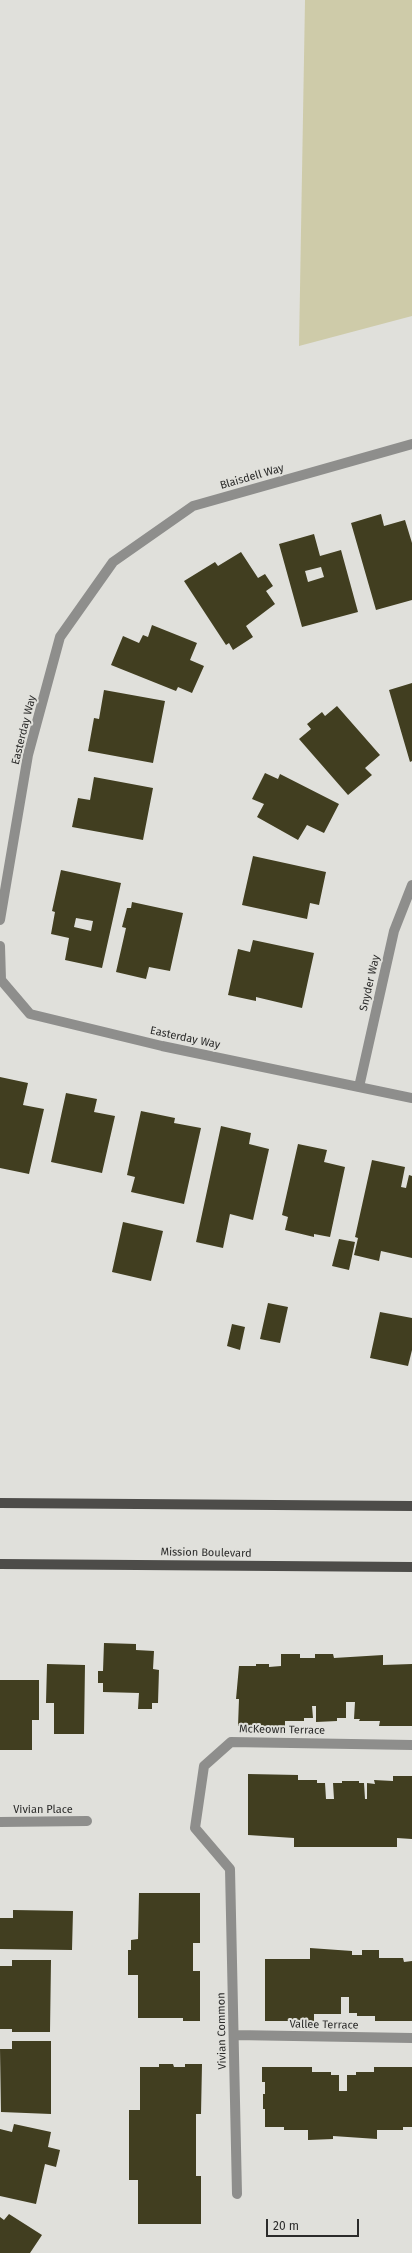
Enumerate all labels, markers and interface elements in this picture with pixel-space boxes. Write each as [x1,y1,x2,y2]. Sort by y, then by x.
street label: Blaisdell Way [218,462,286,492]
street label: Easterday Way [9,694,39,766]
street label: Snyder Way [357,954,383,1012]
street label: Easterday Way [149,1024,221,1052]
street label: Mission Boulevard [160,1546,252,1560]
street label: McKeown Terrace [239,1723,325,1737]
street label: Vivian Place [13,1803,73,1817]
street label: Vivian Common [215,1992,229,2070]
street label: Vallee Terrace [289,2018,359,2032]
scale bar [268,2211,361,2237]
text: 20 m [273,2219,299,2233]

